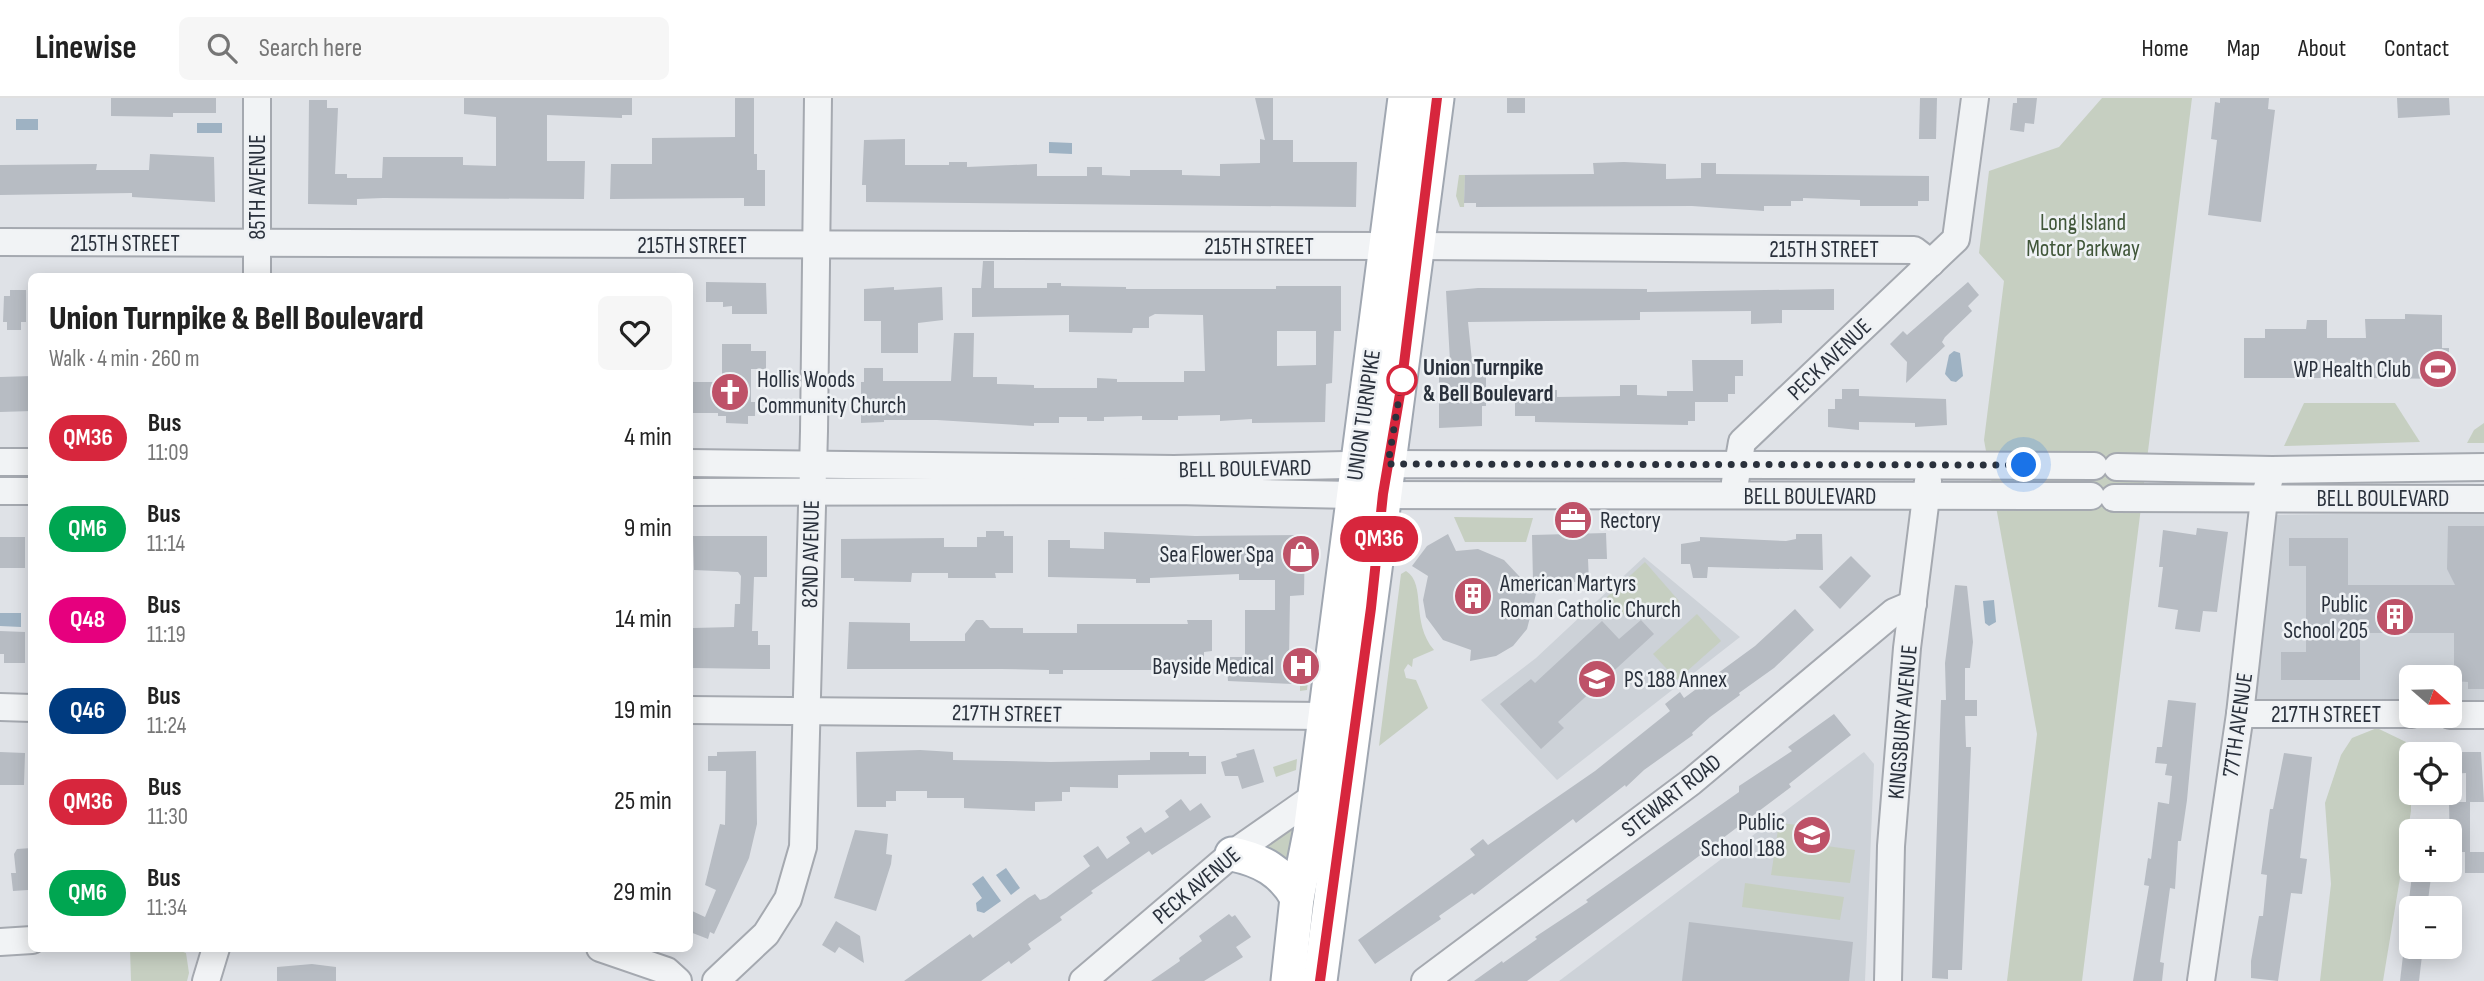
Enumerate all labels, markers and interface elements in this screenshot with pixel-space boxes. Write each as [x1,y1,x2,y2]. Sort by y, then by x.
search box [179,17,669,80]
text: Linewise [35,28,137,68]
icon: search [203,29,241,67]
text: Search here [259,33,362,64]
text: Home [2141,34,2189,63]
text: Map [2227,34,2260,63]
text: About [2298,34,2346,63]
text: Contact [2384,34,2449,63]
street label: 85TH AVENUE [244,134,272,240]
park label: Long Island Motor Parkway [2026,209,2140,263]
street label: 215TH STREET [70,230,180,258]
street label: 215TH STREET [637,232,747,260]
street label: 215TH STREET [1204,233,1314,261]
street label: 215TH STREET [1769,236,1879,264]
button: heart [598,296,672,370]
text: Union Turnpike & Bell Boulevard [49,299,424,339]
street label: PECK AVENUE [1782,313,1877,407]
text: Walk · 4 min · 260 m [49,345,199,373]
street label: UNION TURNPIKE [1341,348,1387,482]
sports icon: WP Health Club [2417,348,2459,390]
place label: Union Turnpike & Bell Boulevard [1423,354,1553,408]
place label: WP Health Club [2293,356,2411,384]
marker: Union Turnpike & Bell Boulevard [1387,365,1417,395]
place label: Hollis Woods Community Church [757,366,906,420]
church icon: Hollis Woods Community Church [709,371,751,413]
text: Bus [148,408,181,439]
text: 4 min [624,422,672,453]
text: QM36 [63,423,113,452]
text: 11:09 [148,439,189,467]
your location [2006,447,2041,482]
street label: BELL BOULEVARD [1178,454,1312,484]
street label: BELL BOULEVARD [1744,483,1876,511]
street label: BELL BOULEVARD [2317,485,2449,513]
text: Bus [147,499,181,530]
office icon: Rectory [1552,499,1594,541]
street label: 82ND AVENUE [796,500,826,608]
place label: Rectory [1600,507,1661,535]
text: 9 min [624,513,672,544]
text: QM6 [68,514,107,543]
line badge: QM36 [1330,516,1428,562]
text: QM36 [1354,524,1404,553]
text: 11:14 [147,530,185,558]
shop icon: Sea Flower Spa [1280,533,1322,575]
place label: Sea Flower Spa [1159,541,1274,569]
place label: American Martyrs Roman Catholic Church [1499,570,1681,624]
building icon: American Martyrs Roman Catholic Church [1452,575,1494,617]
text: Bus [147,590,181,621]
place label: Public School 205 [2283,591,2368,645]
building icon: Public School 205 [2374,596,2416,638]
text: 14 min [615,604,672,635]
text: Q48 [70,605,105,634]
text: 11:19 [147,621,186,649]
street label: KINGSBURY AVENUE [1882,644,1924,800]
hospital icon: Bayside Medical [1280,645,1322,687]
place label: Bayside Medical [1152,653,1274,681]
school or university icon: PS 188 Annex [1576,658,1618,700]
north arrow [2399,665,2462,728]
map controls [2399,665,2462,959]
place label: PS 188 Annex [1624,666,1727,694]
street label: 77TH AVENUE [2217,671,2259,779]
text: Bus [147,681,181,712]
text: 19 min [615,695,672,726]
text: Q46 [70,696,105,725]
street label: 217TH STREET [952,699,1062,729]
street label: 217TH STREET [2271,701,2381,729]
text: 11:24 [147,712,186,740]
button: locate [2399,742,2462,805]
street label: STEWART ROAD [1616,748,1727,843]
text: Bus [148,772,181,803]
text: 25 min [614,786,672,817]
text: QM36 [63,787,113,816]
text: 11:30 [148,803,188,831]
place label: Public School 188 [1701,809,1785,863]
school or university icon: Public School 188 [1791,814,1833,856]
button: + [2399,819,2462,882]
street label: PECK AVENUE [1147,841,1246,930]
text: Bus [147,863,181,894]
text: 29 min [613,877,672,908]
text: QM6 [68,878,107,907]
text: 11:34 [147,894,187,922]
button: − [2399,896,2462,959]

